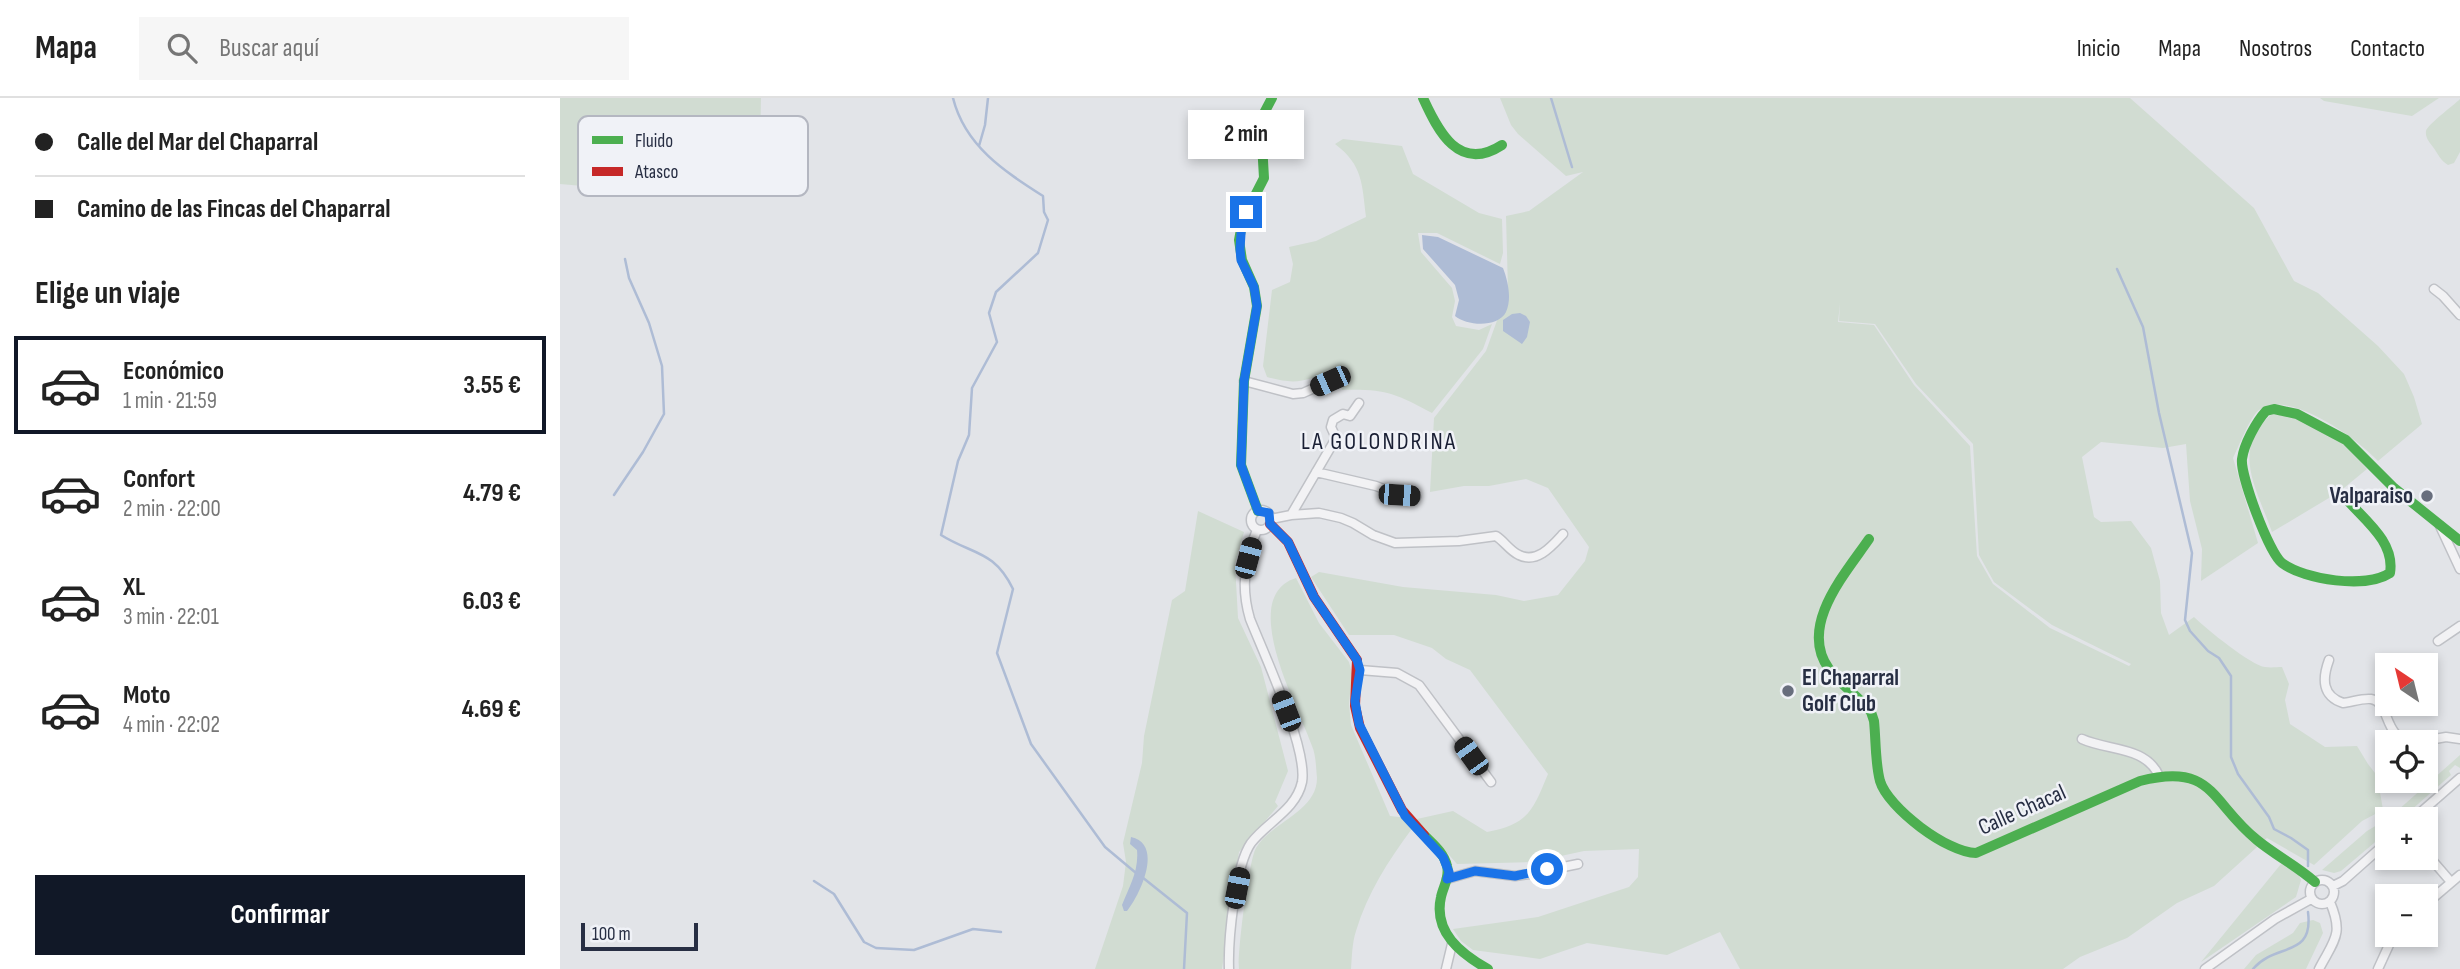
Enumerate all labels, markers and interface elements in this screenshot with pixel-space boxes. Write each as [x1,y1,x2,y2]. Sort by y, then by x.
search box [139,17,629,80]
text: Mapa [35,28,97,68]
icon: search [163,29,201,67]
text: Buscar aquí [219,33,319,64]
text: Inicio [2077,34,2120,63]
text: Mapa [2158,34,2201,63]
text: Nosotros [2239,34,2312,63]
text: Contacto [2350,34,2425,63]
callout: 2 min [1188,110,1304,159]
legend [578,116,808,196]
text: 2 min [1224,120,1268,148]
text: Calle del Mar del Chaparral [77,127,318,158]
text: Fluido [635,130,673,153]
text: Atasco [634,161,678,184]
text: Camino de las Fincas del Chaparral [77,194,391,225]
route end [1230,196,1262,228]
text: Elige un viaje [35,274,180,313]
icon: car [39,354,102,417]
text: Económico [123,356,224,387]
car [1307,363,1354,399]
text: 3.55 € [463,370,521,401]
text: 1 min · 21:59 [123,387,217,415]
district label: LA GOLONDRINA [1301,427,1457,456]
icon: car [39,462,102,525]
text: Confort [123,464,195,495]
text: 4.79 € [463,478,521,509]
place label: Valparaiso [2329,482,2413,510]
car [1378,483,1421,507]
marker: Valparaiso [2419,488,2435,504]
text: 2 min · 22:00 [123,495,221,523]
car [1233,535,1264,581]
icon: car [39,570,102,633]
text: XL [123,572,145,603]
text: 6.03 € [462,586,521,617]
text: 3 min · 22:01 [123,603,219,631]
north arrow [2375,653,2438,716]
map controls [2375,653,2438,947]
place label: El Chaparral Golf Club [1802,664,1899,718]
icon: car [39,678,102,741]
text: Moto [123,680,171,711]
marker: El Chaparral Golf Club [1780,683,1796,699]
car [1269,688,1304,734]
text: 4.69 € [462,694,521,725]
text: 4 min · 22:02 [123,711,220,739]
button: locate [2375,730,2438,793]
car [1451,733,1492,779]
street label: Calle Chacal [1974,778,2070,842]
button: + [2375,807,2438,870]
route start [1531,853,1563,885]
car [1223,865,1252,911]
button: Confirmar [35,875,525,955]
button: − [2375,884,2438,947]
scale bar [581,920,698,952]
text: 100 m [592,923,631,946]

